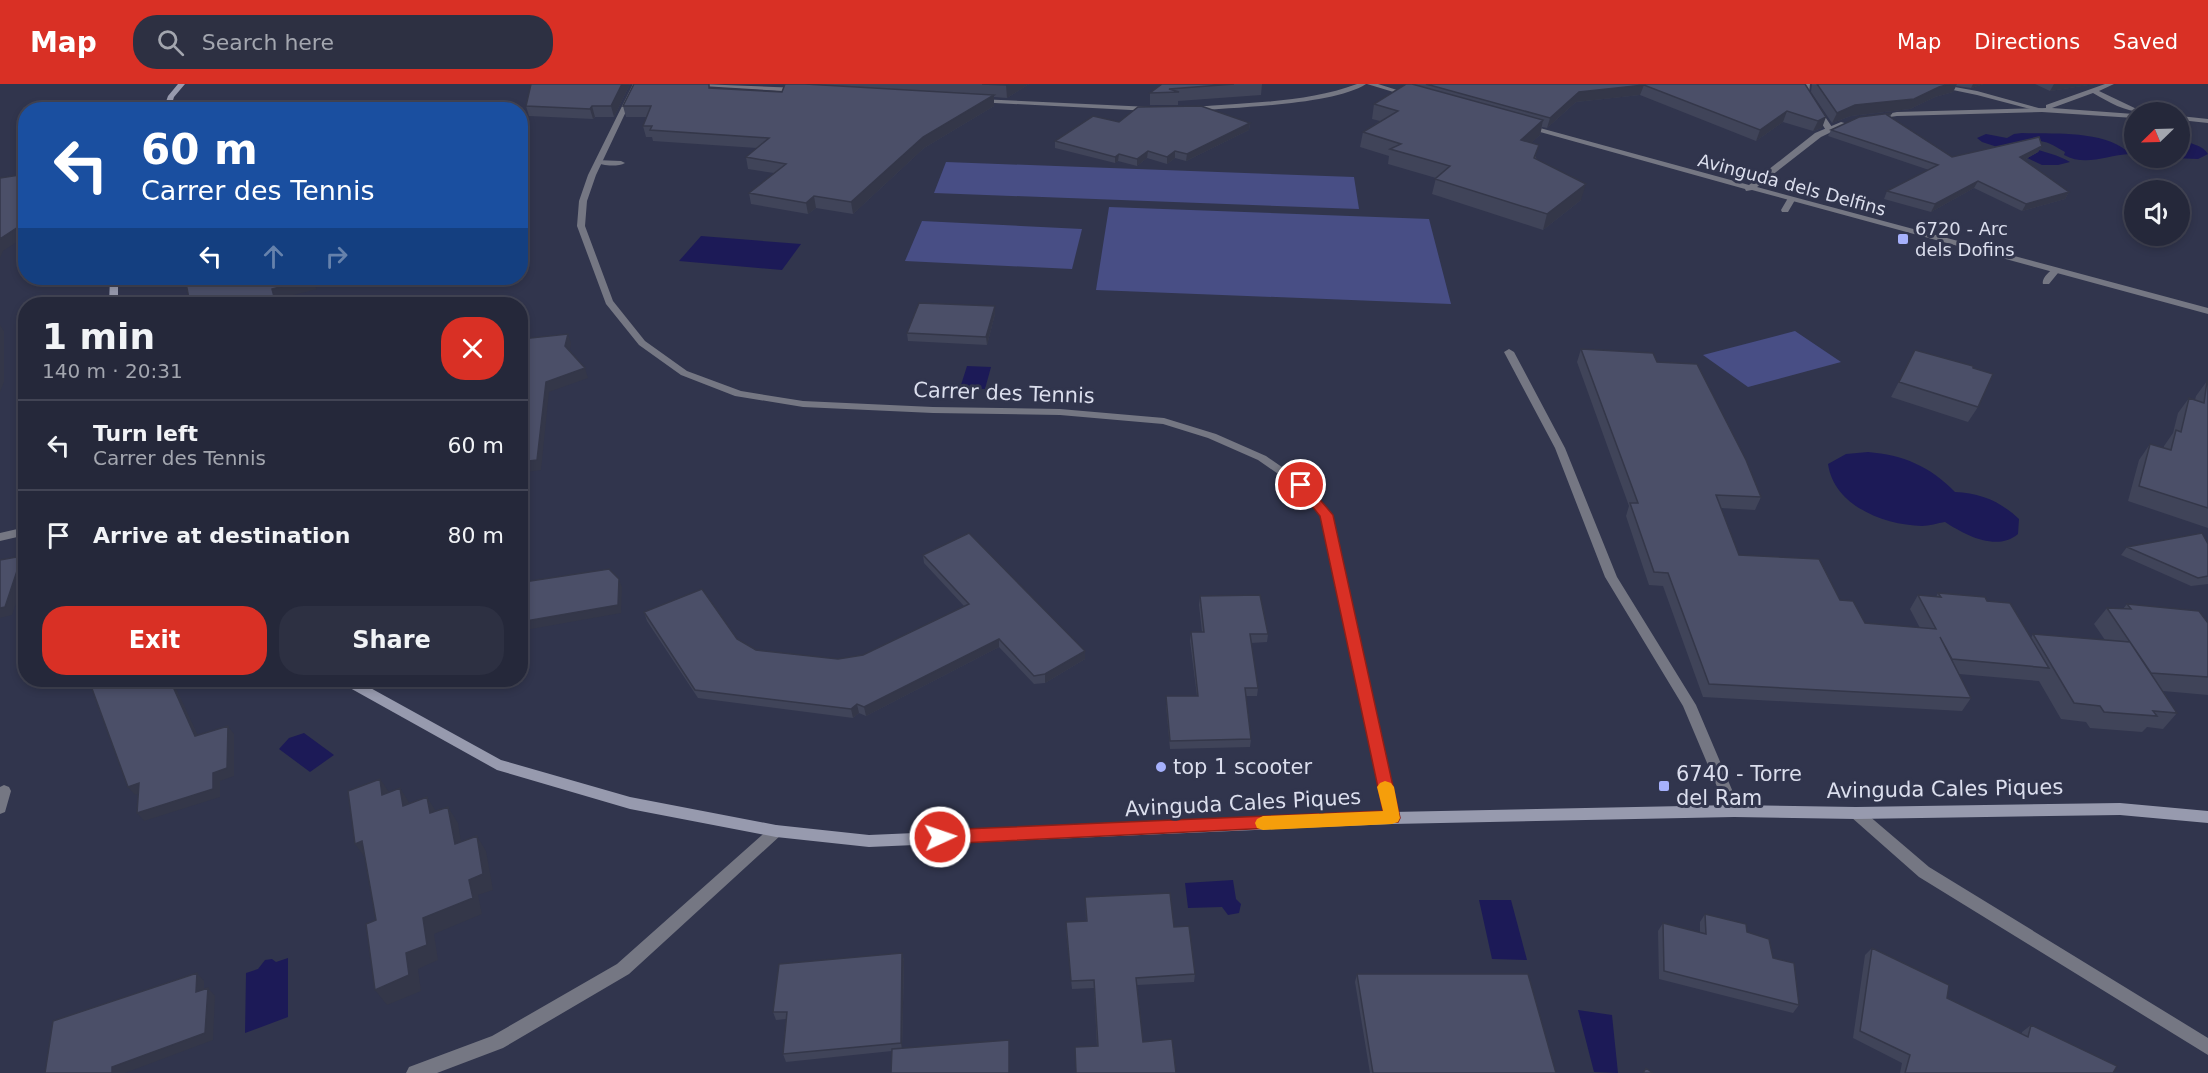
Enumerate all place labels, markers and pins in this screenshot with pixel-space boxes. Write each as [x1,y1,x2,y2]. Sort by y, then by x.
place label: 6720 - Arc dels Dofins [1915,218,2015,260]
marker: 6720 - Arc dels Dofins [1896,232,1910,246]
pin [1275,459,1326,510]
place label: top 1 scooter [1173,755,1312,779]
marker: top 1 scooter [1154,760,1168,774]
place label: 6740 - Torre del Ram [1676,762,1802,810]
marker: 6740 - Torre del Ram [1657,779,1671,793]

